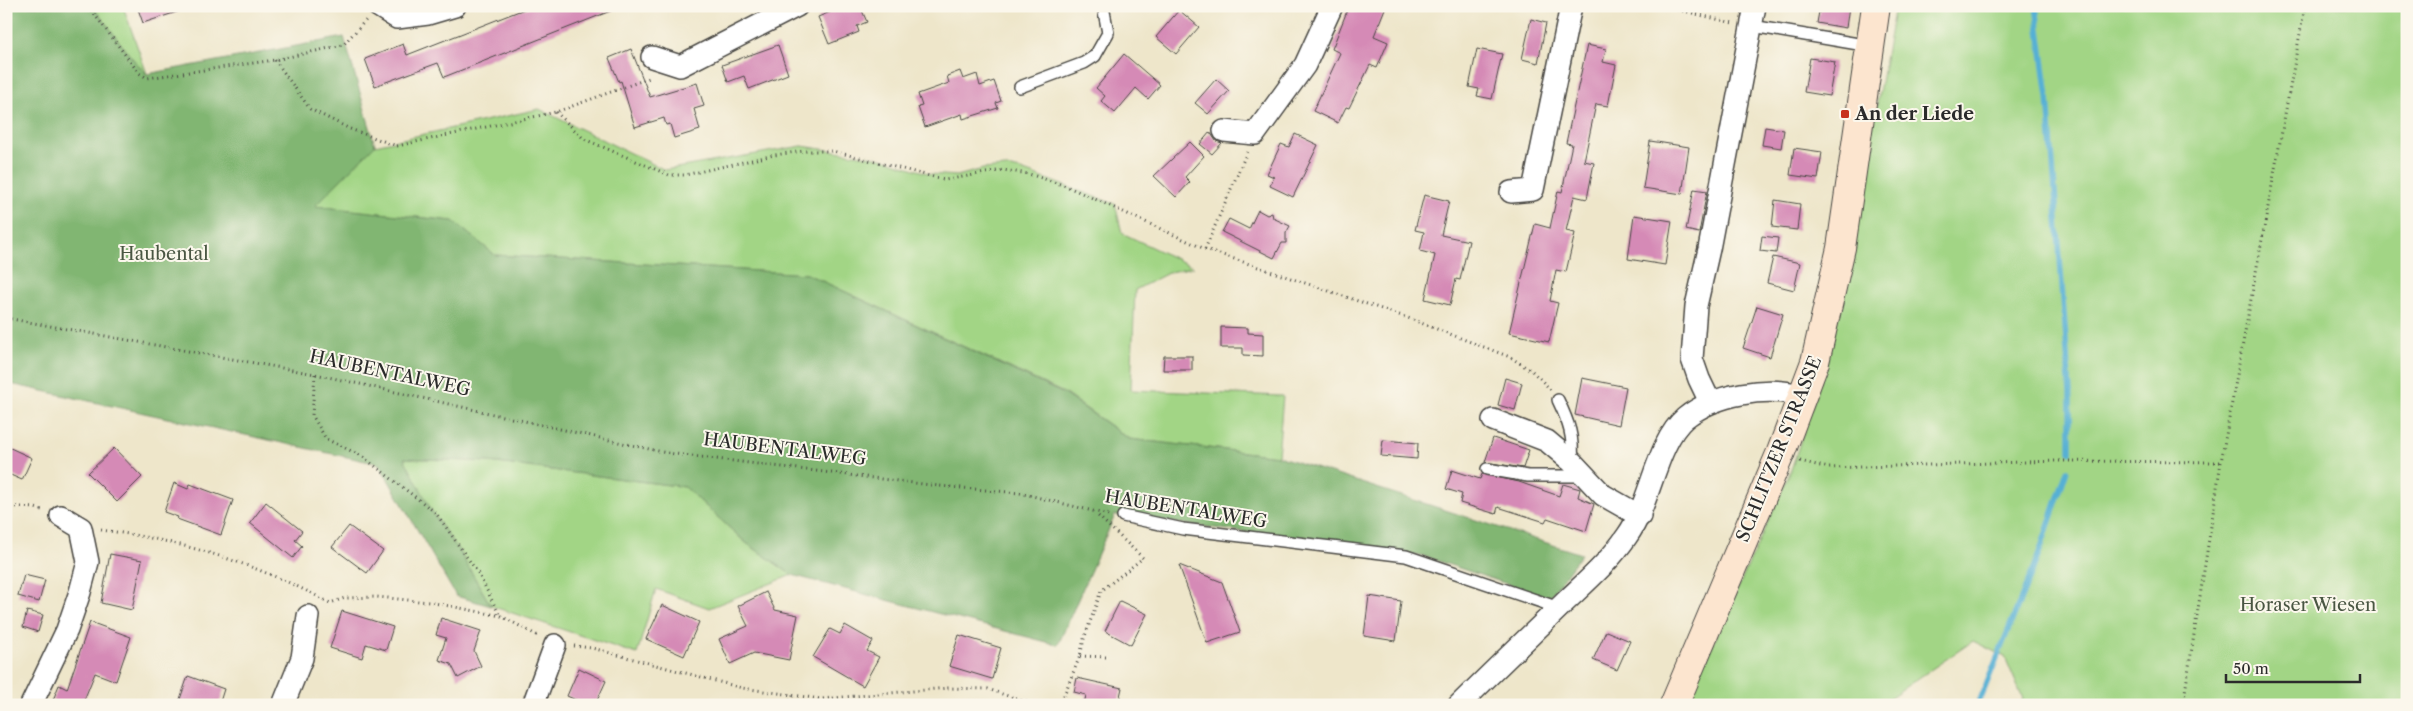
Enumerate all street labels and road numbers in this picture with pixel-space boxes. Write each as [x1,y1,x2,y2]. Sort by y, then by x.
street label: HAUBENTALWEG [307,345,473,401]
street label: SCHLITZER STRASSE [1732,353,1826,545]
street label: HAUBENTALWEG [702,428,868,470]
street label: HAUBENTALWEG [1103,485,1269,533]

